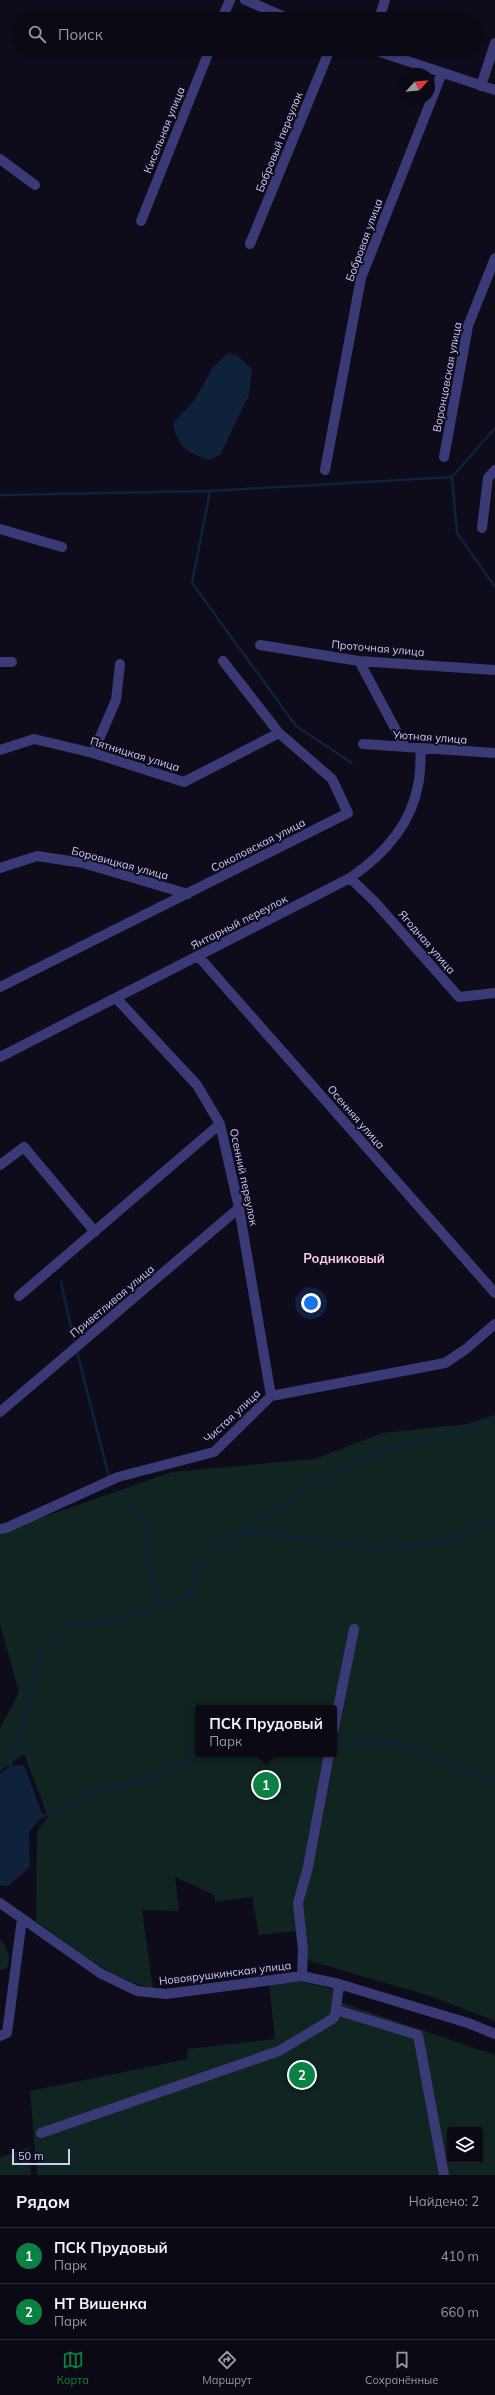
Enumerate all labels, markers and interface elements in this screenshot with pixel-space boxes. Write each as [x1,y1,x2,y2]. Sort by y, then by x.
search box [12,12,483,56]
icon: search [26,23,48,45]
text: Поиск [58,25,103,44]
north arrow [399,68,435,104]
street label: Кисельная улица [140,85,188,175]
street label: Бобровый переулок [252,90,306,194]
street label: Бобровая улица [343,197,385,283]
street label: Воронцовская улица [429,321,465,433]
street label: Проточная улица [331,637,425,659]
street label: Уютная улица [391,727,468,747]
street label: Пятницкая улица [89,734,181,774]
street label: Соколовская улица [208,815,308,875]
street label: Боровицкая улица [70,843,170,883]
street label: Янтарный переулок [188,892,290,952]
street label: Ягодная улица [396,907,458,977]
street label: Осенняя улица [324,1082,388,1152]
street label: Осенний переулок [227,1127,261,1227]
district label: Родниковый [303,1250,385,1266]
street label: Приветливая улица [67,1262,157,1340]
your location [301,1293,321,1313]
street label: Чистая улица [201,1386,263,1446]
popup [195,1705,337,1757]
text: ПСК Прудовый [209,1714,323,1733]
text: Парк [209,1733,242,1749]
pin: 1 [253,1770,279,1800]
street label: Новоярушкинская улица [158,1958,292,1988]
pin: 2 [289,2060,315,2090]
map controls [447,2127,483,2163]
button: layers [447,2127,483,2163]
scale bar [12,2147,70,2166]
text: 50 m [18,2149,44,2163]
text: Рядом [16,2191,70,2212]
text: Найдено: 2 [409,2193,479,2209]
text: ПСК Прудовый [54,2238,168,2257]
text: 1 [25,2248,33,2264]
text: 410 m [441,2248,479,2264]
text: Парк [54,2257,87,2273]
text: НТ Вишенка [54,2294,147,2313]
text: 2 [25,2304,33,2320]
text: 660 m [441,2304,479,2320]
text: Парк [54,2313,87,2329]
tab: Карта [57,2349,89,2387]
tab: Маршрут [202,2349,252,2387]
tab: Сохранённые [365,2349,438,2387]

